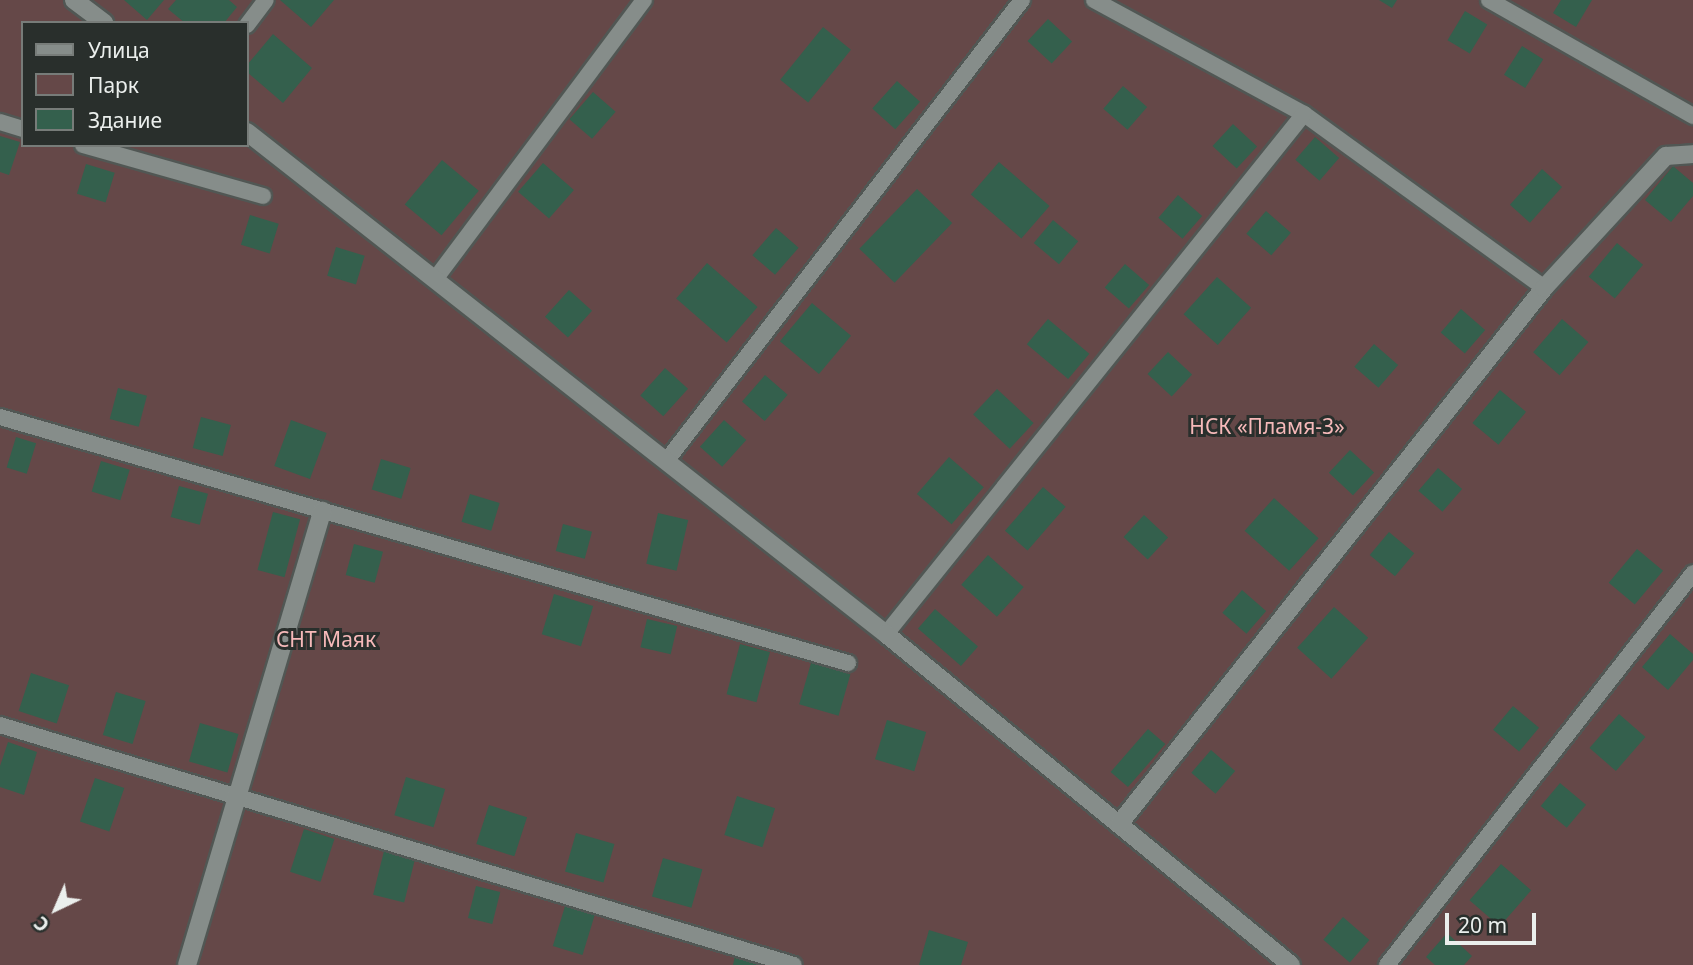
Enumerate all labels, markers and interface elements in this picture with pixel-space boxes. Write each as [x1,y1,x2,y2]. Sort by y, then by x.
legend [21,21,248,147]
text: Улица [88,36,150,64]
text: Парк [88,71,139,99]
text: Здание [88,106,162,134]
park label: НСК «Пламя-3» [1189,413,1345,439]
park label: СНТ Маяк [276,626,376,652]
north arrow [21,874,91,944]
scale bar [1448,898,1539,942]
text: С [28,910,55,938]
text: 20 m [1458,911,1507,939]

